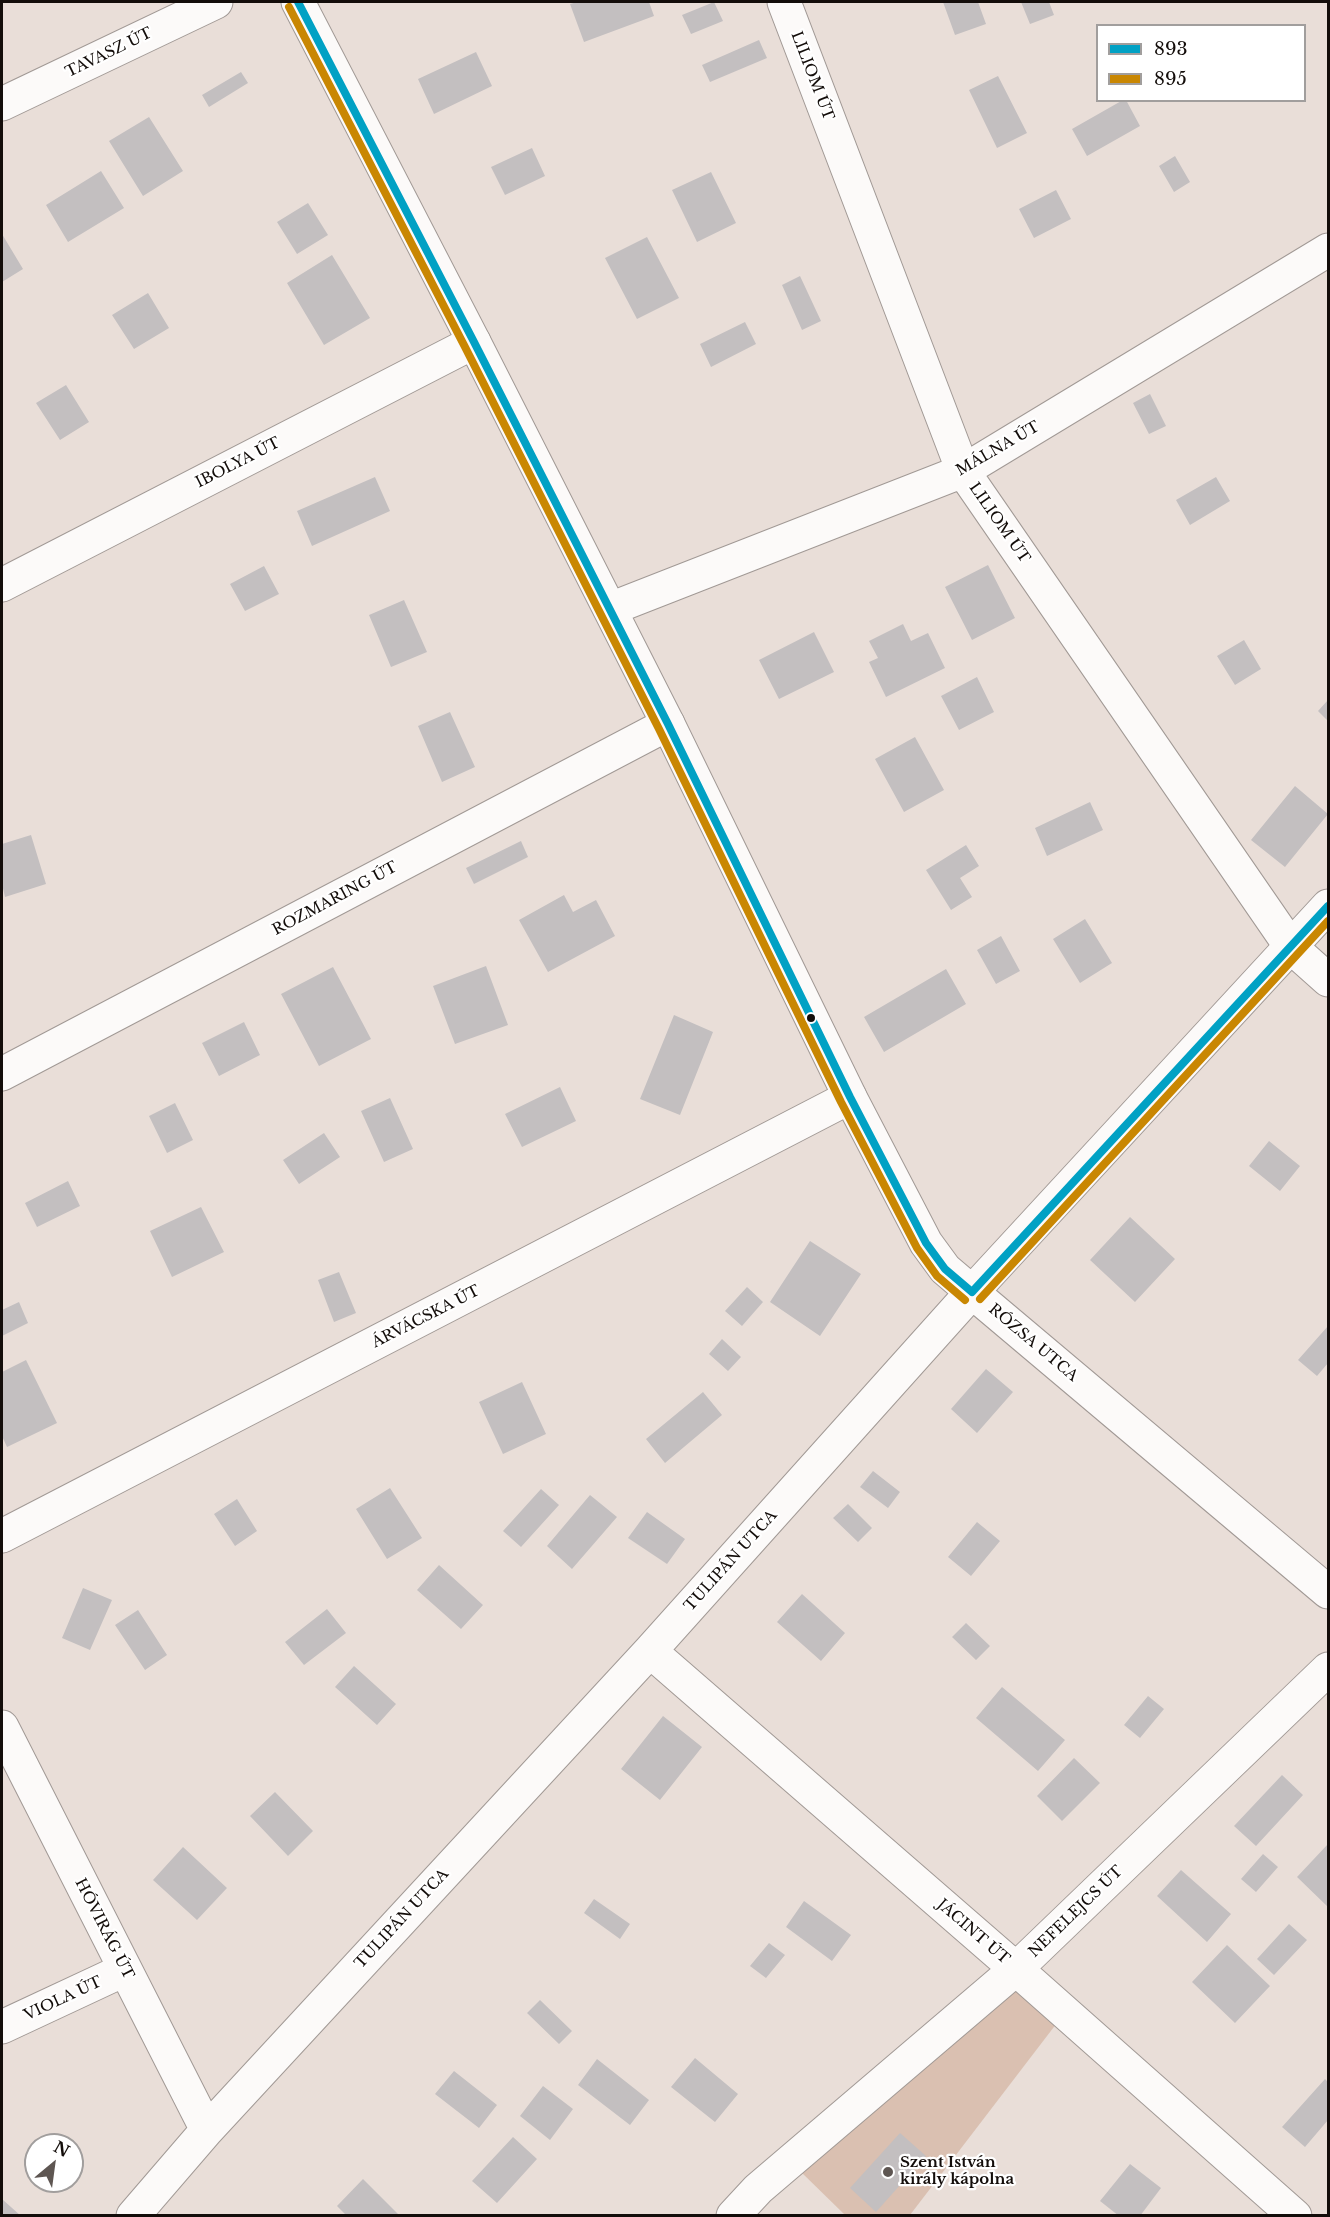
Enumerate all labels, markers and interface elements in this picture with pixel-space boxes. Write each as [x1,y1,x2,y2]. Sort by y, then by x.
street label: TAVASZ ÚT [63,24,155,82]
legend [1096,24,1306,102]
street label: LILIOM ÚT [787,29,837,123]
text: 893 [1154,38,1188,60]
text: 895 [1154,68,1187,90]
street label: MÁLNA ÚT [953,418,1043,480]
street label: IBOLYA ÚT [193,434,283,492]
street label: LILIOM ÚT [965,479,1033,567]
street label: ROZMARING ÚT [270,858,400,940]
unlabelled marker [805,1012,817,1024]
street label: ÁRVÁCSKA ÚT [369,1282,483,1352]
street label: RÓZSA UTCA [985,1300,1081,1386]
street label: TULIPÁN UTCA [681,1507,781,1615]
street label: NEFELEJCS ÚT [1025,1862,1127,1962]
street label: TULIPÁN UTCA [351,1866,453,1972]
street label: HÓVIRÁG ÚT [71,1876,137,1982]
street label: JÁCINT ÚT [933,1896,1013,1968]
street label: VIOLA ÚT [21,1973,105,2025]
north arrow [24,2133,84,2193]
text: N [50,2137,73,2161]
place label: Szent István király kápolna [900,2154,1014,2189]
marker: Szent István király kápolna [881,2165,895,2179]

